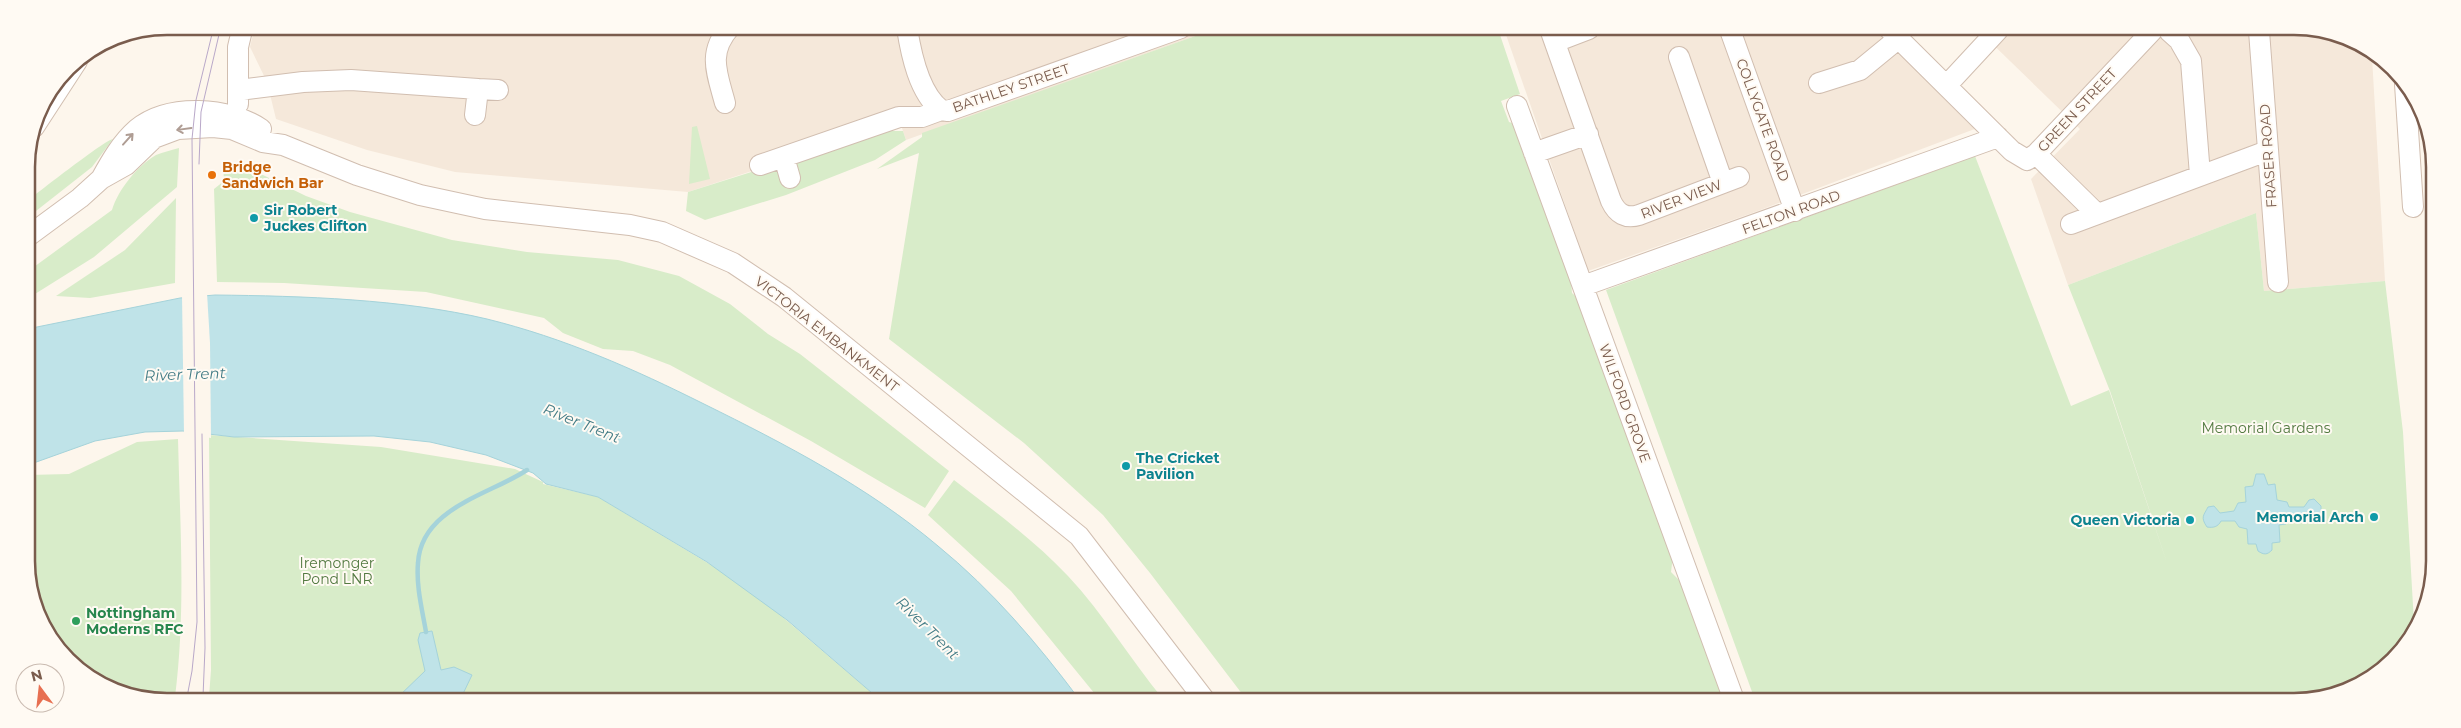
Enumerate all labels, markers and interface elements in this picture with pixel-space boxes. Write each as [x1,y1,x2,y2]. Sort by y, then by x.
street label: COLLYGATE ROAD [1732,56,1794,184]
street label: BATHLEY STREET [950,59,1072,117]
street label: GREEN STREET [2034,64,2120,156]
street label: FRASER ROAD [2255,103,2281,209]
one-way arrow [176,124,192,134]
one-way arrow [122,132,134,145]
place label: Bridge Sandwich Bar [222,158,324,192]
marker: Bridge Sandwich Bar [206,169,218,181]
street label: RIVER VIEW [1638,175,1725,223]
street label: FELTON ROAD [1739,186,1843,238]
place label: Sir Robert Juckes Clifton [263,201,367,235]
marker: Sir Robert Juckes Clifton [248,212,260,224]
street label: VICTORIA EMBANKMENT [751,272,903,396]
street label: WILFORD GROVE [1595,341,1655,465]
water label: River Trent [144,363,226,385]
water label: River Trent [541,399,623,447]
park label: Memorial Gardens [2201,419,2331,437]
place label: The Cricket Pavilion [1136,449,1220,483]
marker: The Cricket Pavilion [1120,460,1132,472]
place label: Memorial Arch [2256,508,2364,526]
place label: Queen Victoria [2070,511,2180,529]
marker: Memorial Arch [2368,511,2380,523]
marker: Queen Victoria [2184,514,2196,526]
park label: Iremonger Pond LNR [300,554,375,588]
water label: River Trent [893,593,963,663]
place label: Nottingham Moderns RFC [86,604,183,638]
marker: Nottingham Moderns RFC [70,615,82,627]
north arrow [15,663,65,713]
text: N [29,665,44,686]

